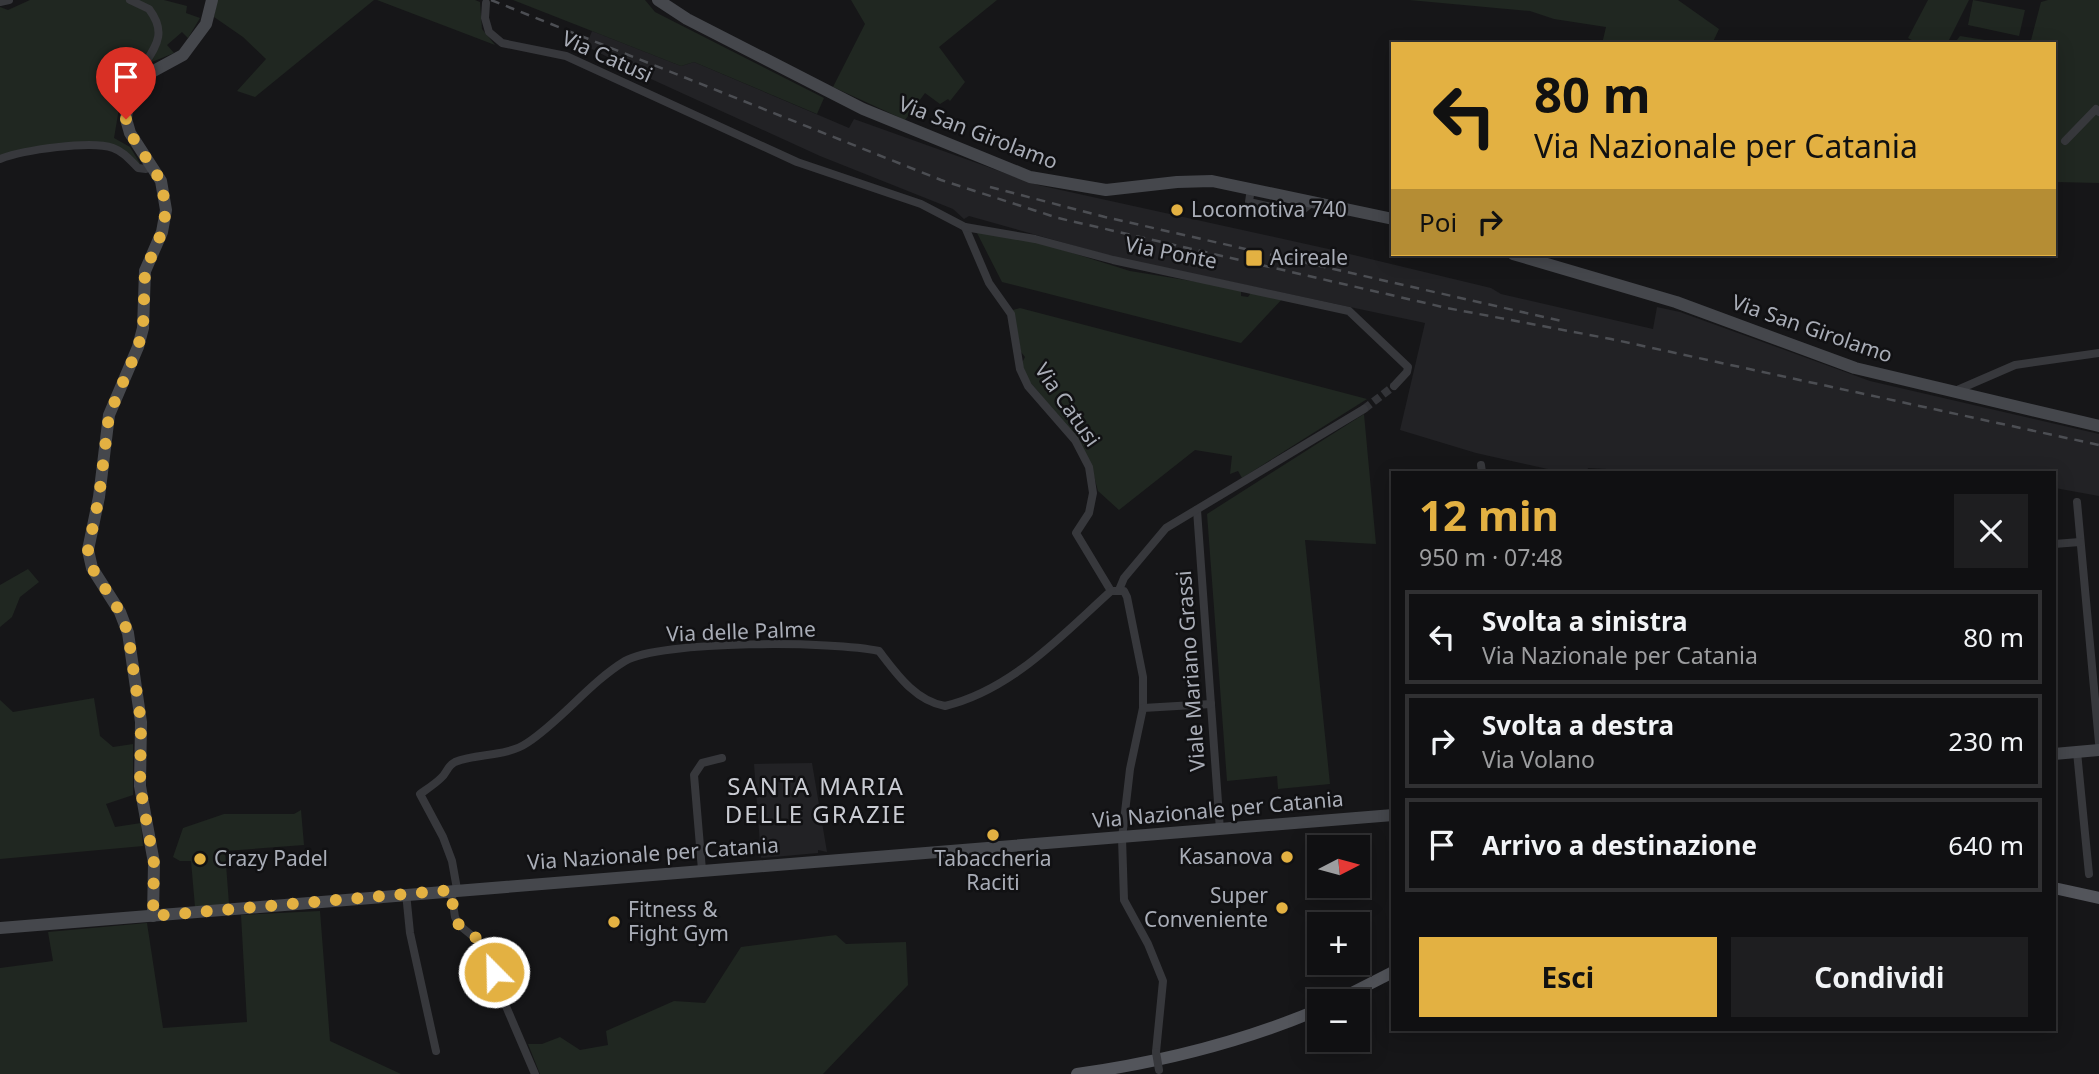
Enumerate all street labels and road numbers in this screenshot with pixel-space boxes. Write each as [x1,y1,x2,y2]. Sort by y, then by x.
street label: Via Catusi [558,24,657,88]
street label: Via San Girolamo [895,89,1062,175]
street label: Via Ponte [1123,229,1220,275]
street label: Via San Girolamo [1728,287,1896,369]
street label: Via Catusi [1029,357,1107,452]
street label: Viale Mariano Grassi [1169,570,1211,772]
street label: Via delle Palme [666,614,816,648]
street label: Via Nazionale per Catania [1091,784,1345,834]
street label: Via Nazionale per Catania [526,830,780,876]

